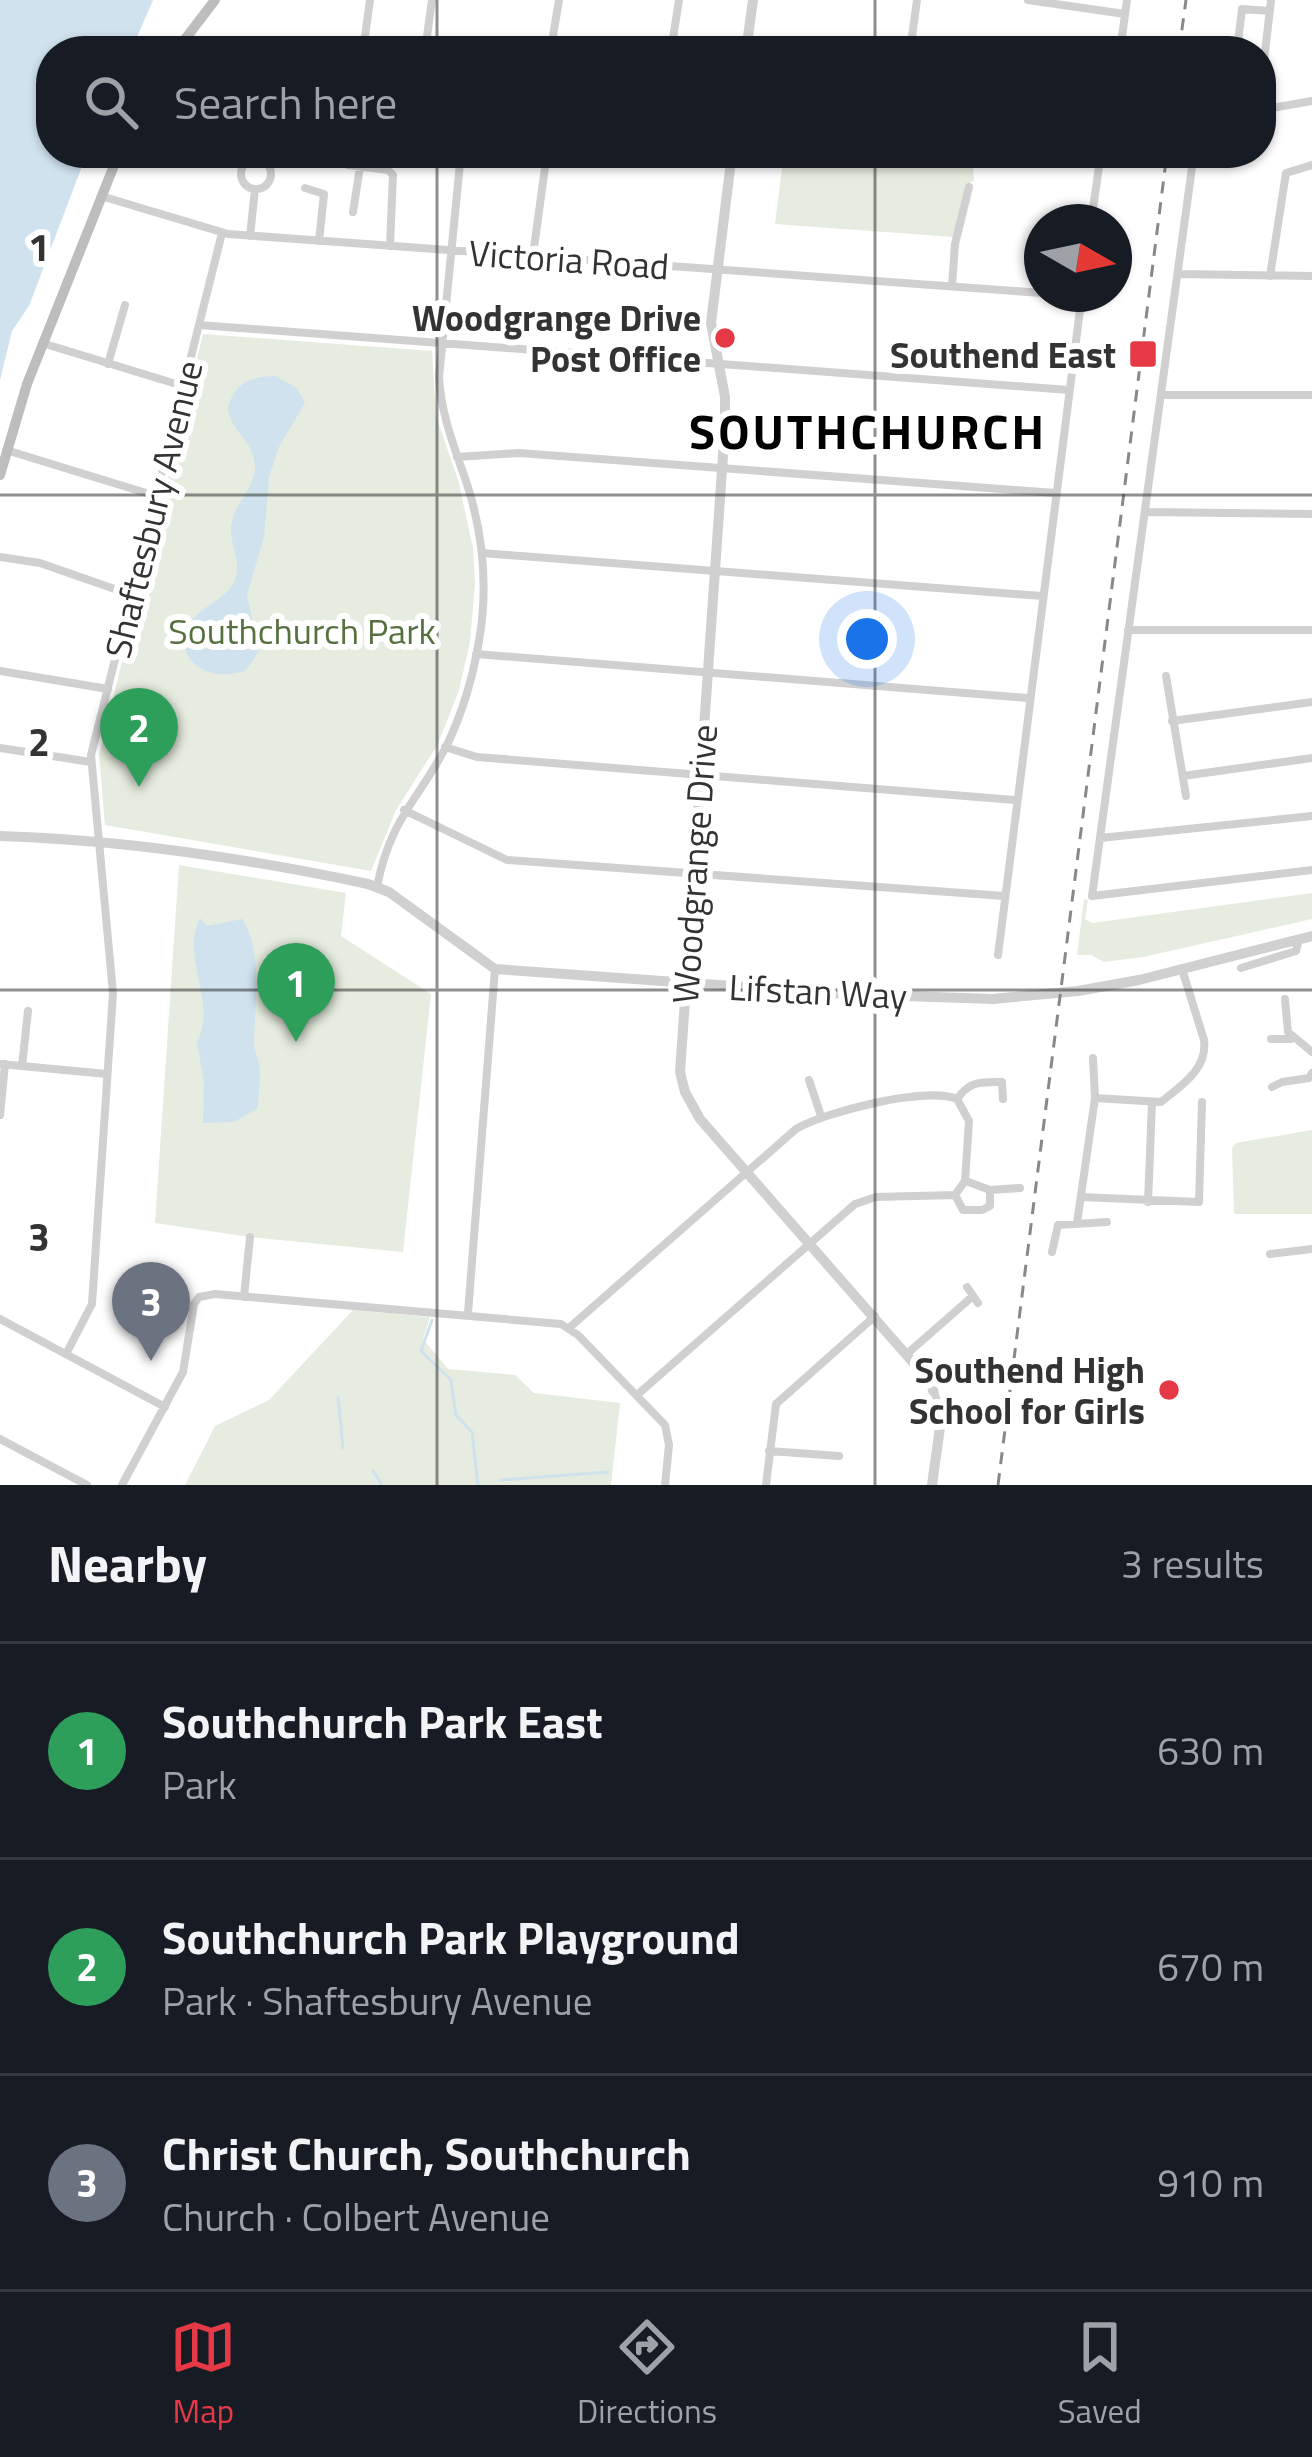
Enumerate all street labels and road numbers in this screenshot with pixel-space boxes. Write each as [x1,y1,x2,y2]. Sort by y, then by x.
street label: Victoria Road [467,225,671,293]
street label: Shaftesbury Avenue [89,354,217,664]
street label: Woodgrange Drive [657,722,731,1006]
street label: Lifstan Way [728,959,908,1023]

